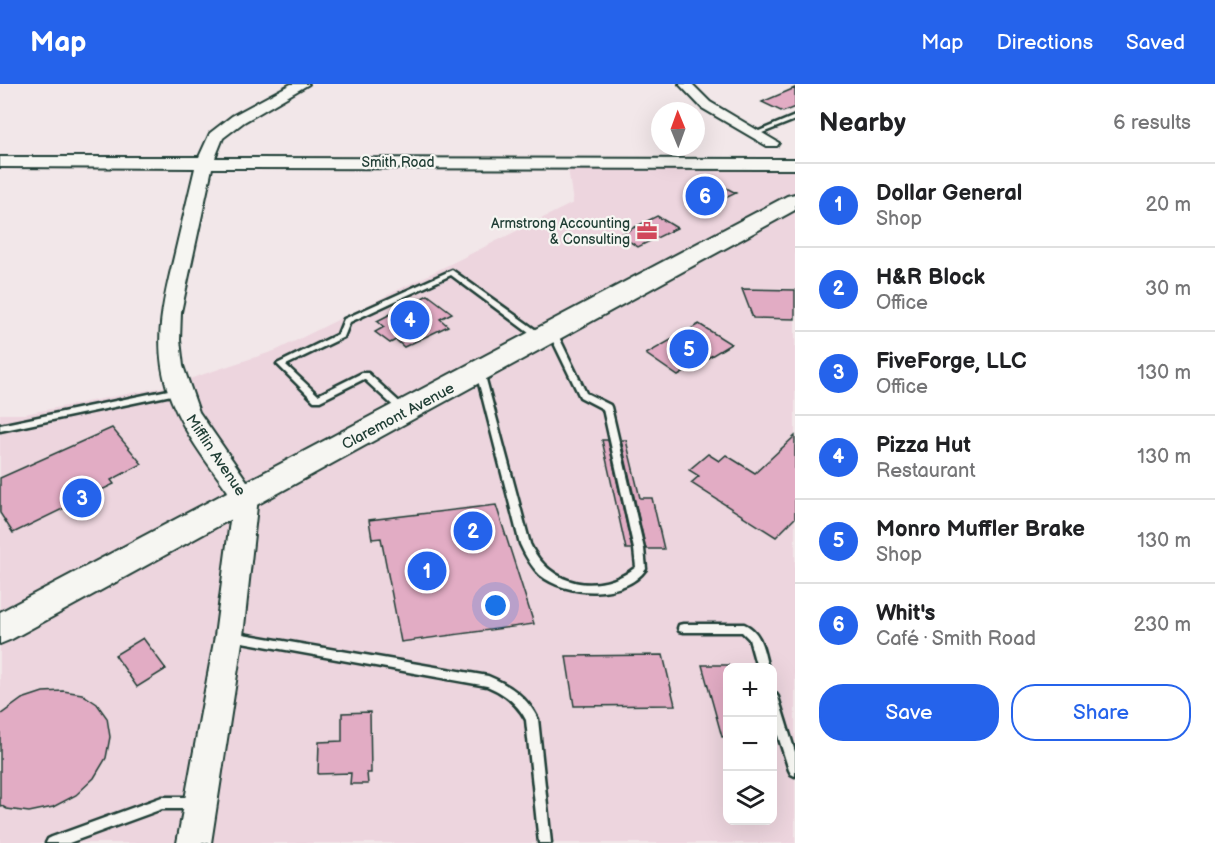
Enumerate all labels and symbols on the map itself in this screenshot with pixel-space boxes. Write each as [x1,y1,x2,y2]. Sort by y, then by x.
north arrow [651,102,705,156]
street label: Smith Road [362,154,435,171]
pin: 6 [686,174,724,218]
place label: Armstrong Accounting & Consulting [491,215,630,248]
office icon: Armstrong Accounting & Consulting [635,219,659,243]
pin: 4 [390,298,430,342]
pin: 5 [670,326,708,372]
street label: Claremont Avenue [339,379,458,454]
street label: Mifflin Avenue [181,411,250,500]
pin: 3 [62,476,101,520]
pin: 2 [454,508,492,554]
pin: 1 [408,548,446,594]
your location [481,591,510,620]

